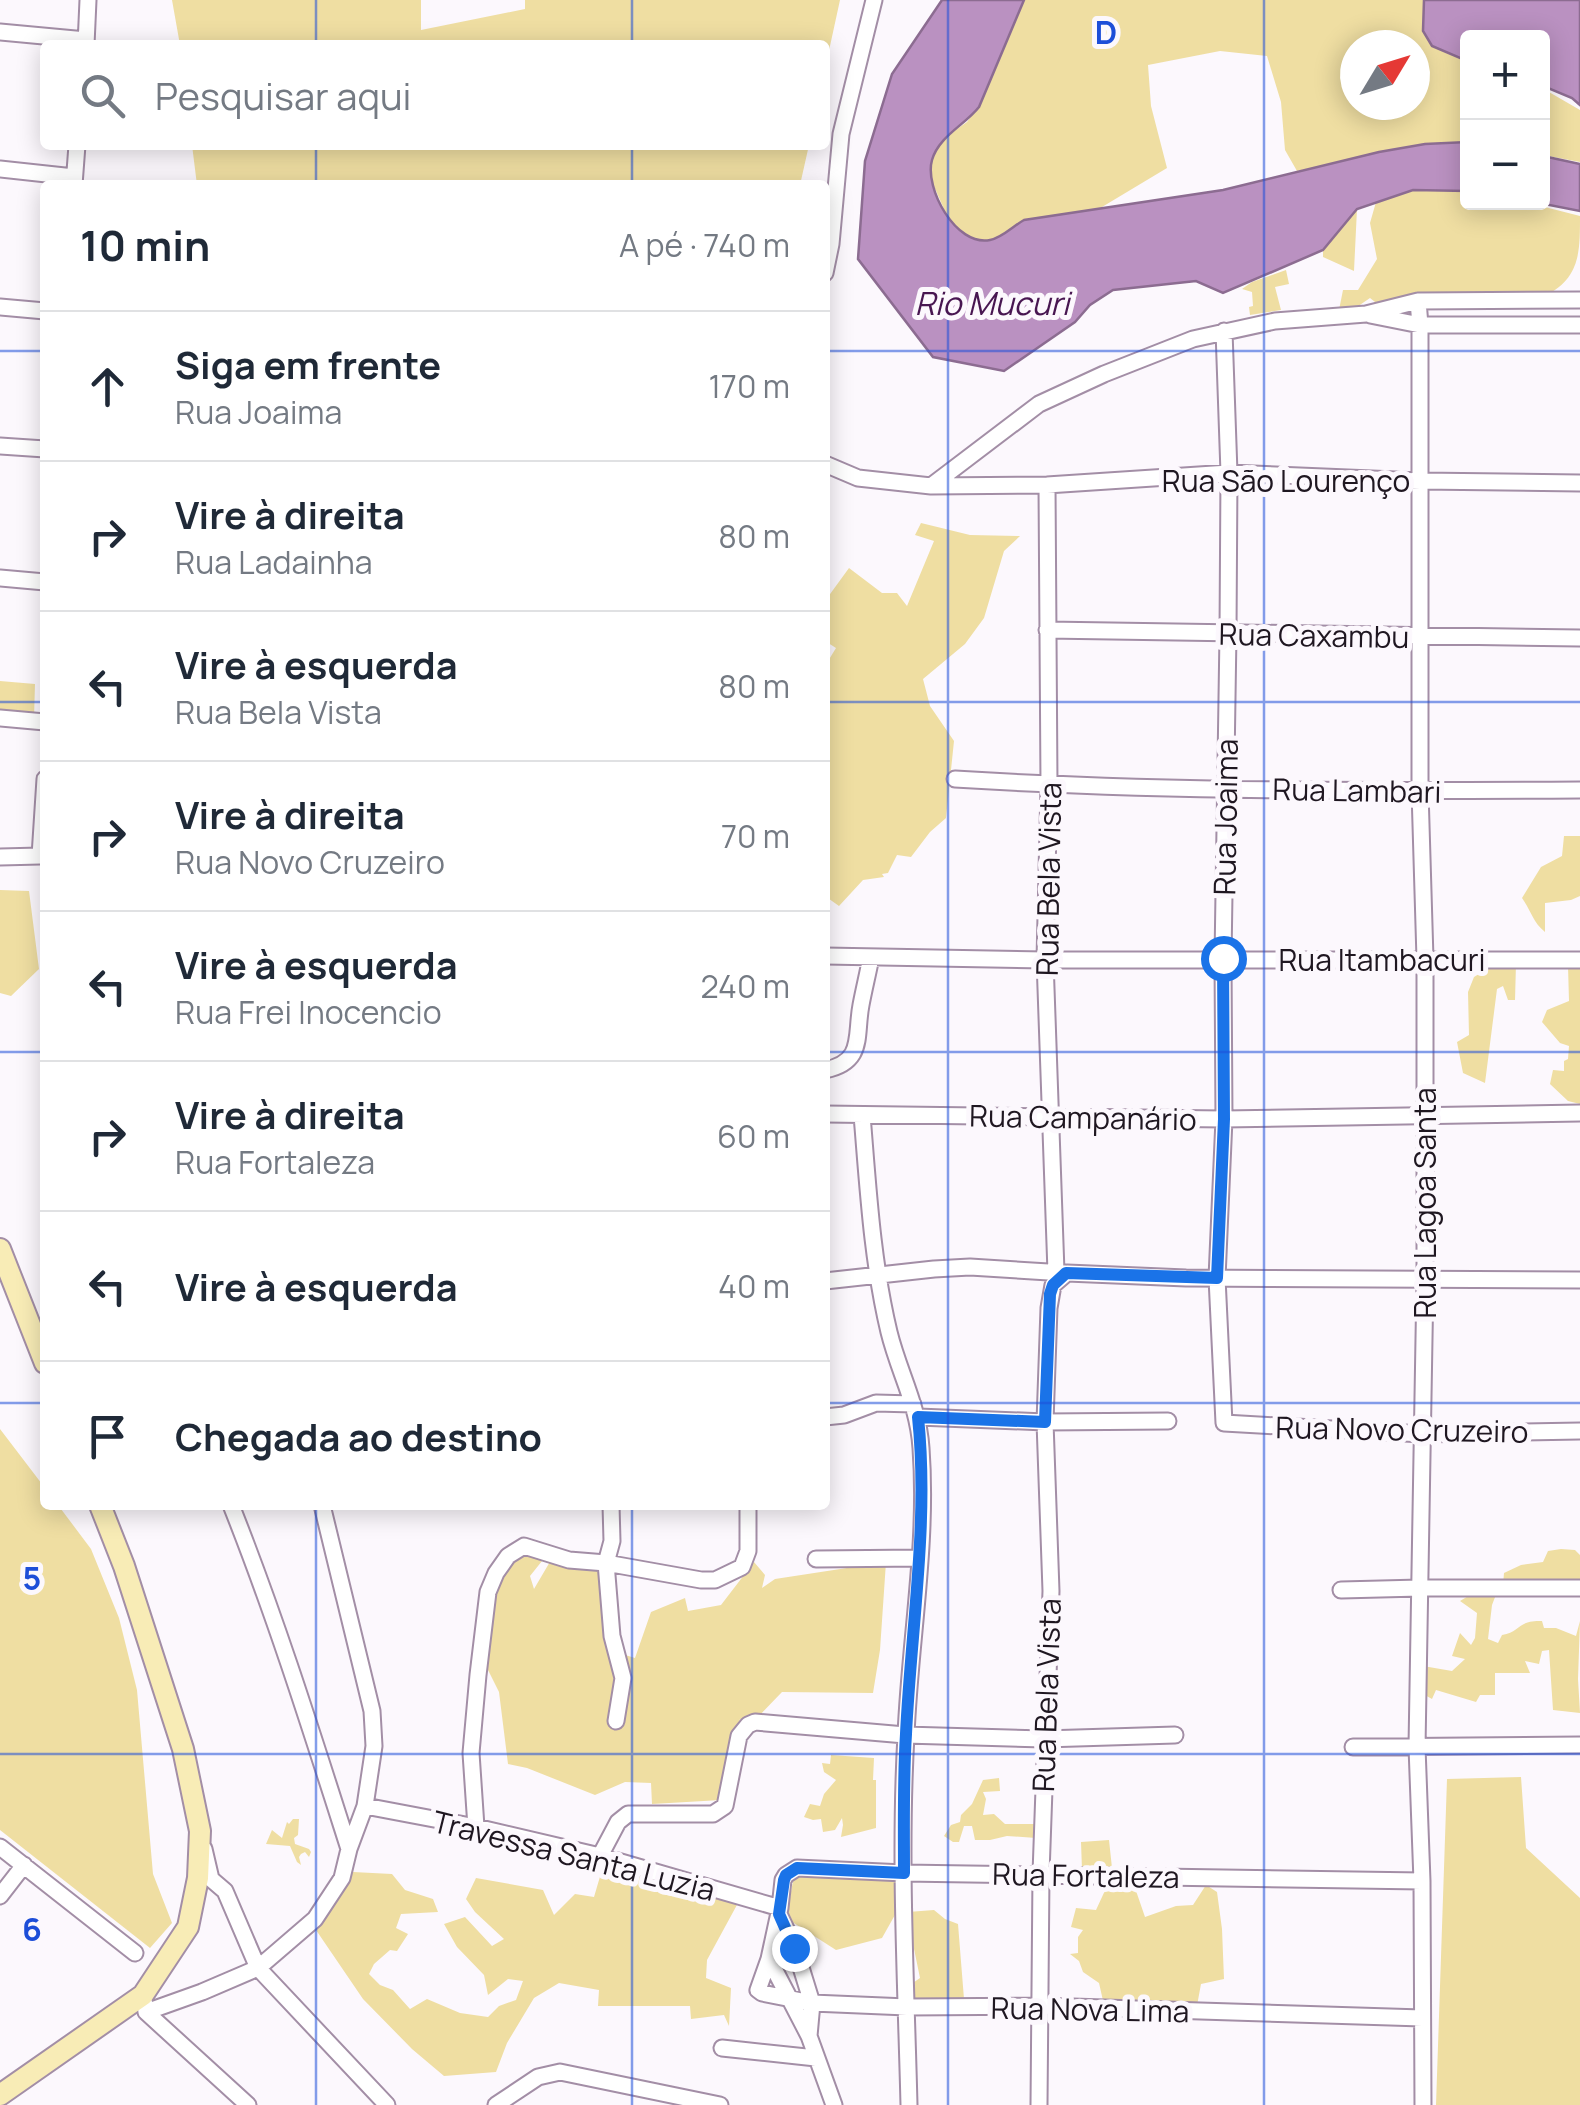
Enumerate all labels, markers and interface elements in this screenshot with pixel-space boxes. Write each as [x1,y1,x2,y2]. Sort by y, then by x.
text: D [1095,10,1117,54]
north arrow [1340,30,1430,120]
map controls [1460,30,1550,210]
button: + [1460,30,1550,120]
search box [40,40,830,150]
icon: search [75,68,130,123]
text: Pesquisar aqui [155,69,411,121]
button: − [1460,120,1550,210]
text: 10 min [80,216,210,274]
text: A pé · 740 m [619,223,790,267]
water label: Rio Mucuri [915,281,1073,325]
text: Siga em frente [175,338,441,390]
icon: ahead [80,359,135,414]
text: 170 m [708,364,790,408]
text: Rua Joaima [175,390,342,434]
street label: Rua São Lourenço [1162,460,1410,501]
text: Vire à direita [175,488,405,540]
icon: right [80,509,135,564]
text: 80 m [718,514,790,558]
text: Rua Ladainha [175,540,372,584]
street label: Rua Caxambu [1218,613,1410,657]
text: Vire à esquerda [175,638,458,690]
icon: left [80,659,135,714]
text: 80 m [718,664,790,708]
text: Rua Bela Vista [175,690,382,734]
street label: Rua Joaima [1203,738,1247,896]
street label: Rua Lambari [1272,768,1442,812]
street label: Rua Bela Vista [1026,782,1070,976]
text: Vire à direita [175,788,405,840]
icon: right [80,809,135,864]
text: 70 m [721,814,790,858]
text: Rua Novo Cruzeiro [175,840,445,884]
route start [1201,936,1247,982]
text: Vire à esquerda [175,938,458,990]
street label: Rua Itambacuri [1278,939,1486,980]
icon: left [80,959,135,1014]
text: 240 m [700,964,790,1008]
text: Rua Frei Inocencio [175,990,442,1034]
street label: Rua Lagoa Santa [1404,1087,1445,1319]
text: Vire à direita [175,1088,405,1140]
street label: Rua Campanário [969,1095,1197,1139]
icon: right [80,1109,135,1164]
text: 60 m [717,1114,790,1158]
text: Rua Fortaleza [175,1140,375,1184]
icon: left [80,1259,135,1314]
text: Vire à esquerda [175,1260,458,1312]
text: 40 m [718,1264,790,1308]
street label: Rua Novo Cruzeiro [1275,1406,1529,1452]
icon: arrive [80,1409,135,1464]
text: Chegada ao destino [175,1410,542,1462]
text: 5 [23,1556,41,1600]
street label: Rua Bela Vista [1022,1597,1070,1793]
street label: Travessa Santa Luzia [429,1800,719,1910]
street label: Rua Fortaleza [992,1853,1180,1897]
text: 6 [22,1907,42,1951]
route end [772,1926,818,1972]
street label: Rua Nova Lima [990,1987,1190,2031]

